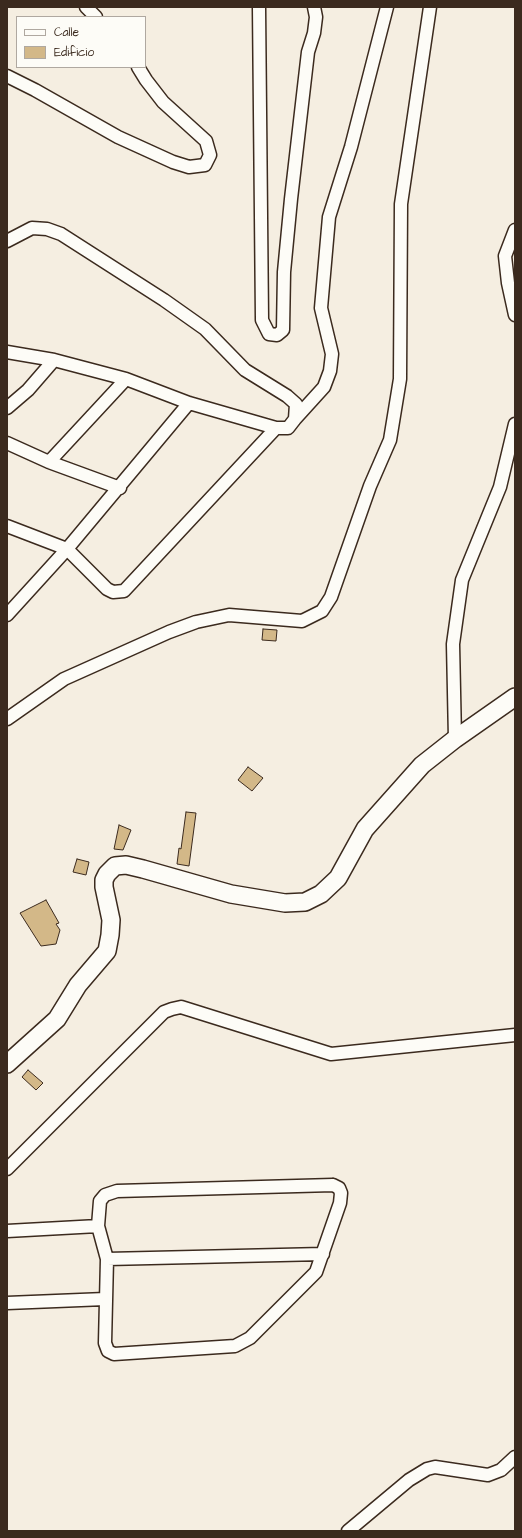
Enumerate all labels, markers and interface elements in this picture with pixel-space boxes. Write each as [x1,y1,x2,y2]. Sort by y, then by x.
legend [16,16,146,68]
text: Calle [54,24,79,41]
text: Edificio [54,44,94,61]

